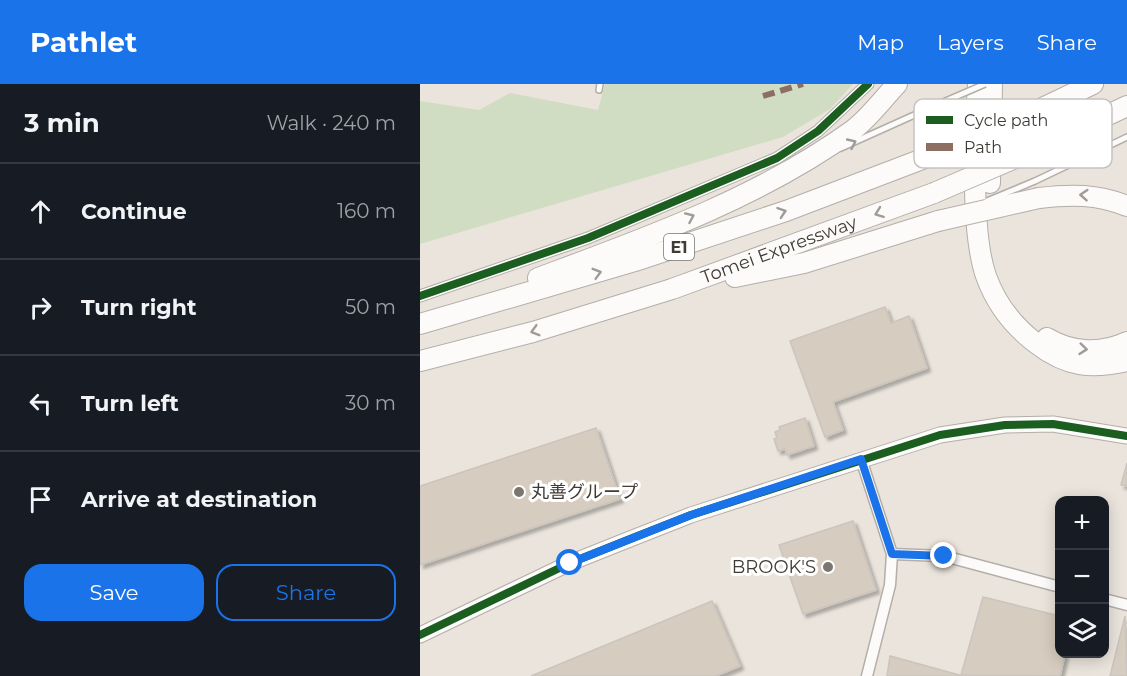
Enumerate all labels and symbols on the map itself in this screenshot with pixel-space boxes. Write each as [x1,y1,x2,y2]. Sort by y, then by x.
legend [914,99,1112,168]
text: Cycle path [964,111,1048,130]
text: Path [964,138,1002,157]
one-way arrow [846,139,857,151]
one-way arrow [1079,189,1088,202]
one-way arrow [874,206,885,219]
one-way arrow [776,207,787,220]
street label: Tomei Expressway [698,211,860,288]
one-way arrow [684,213,695,225]
road number: E1 [664,234,694,260]
one-way arrow [591,268,602,280]
one-way arrow [531,324,541,336]
one-way arrow [1078,342,1087,355]
place label: 丸善グループ [531,481,638,503]
marker: 丸善グループ [512,485,526,499]
route end [930,542,956,568]
route start [556,549,582,575]
place label: BROOK'S [732,556,816,578]
marker: BROOK'S [821,560,835,574]

